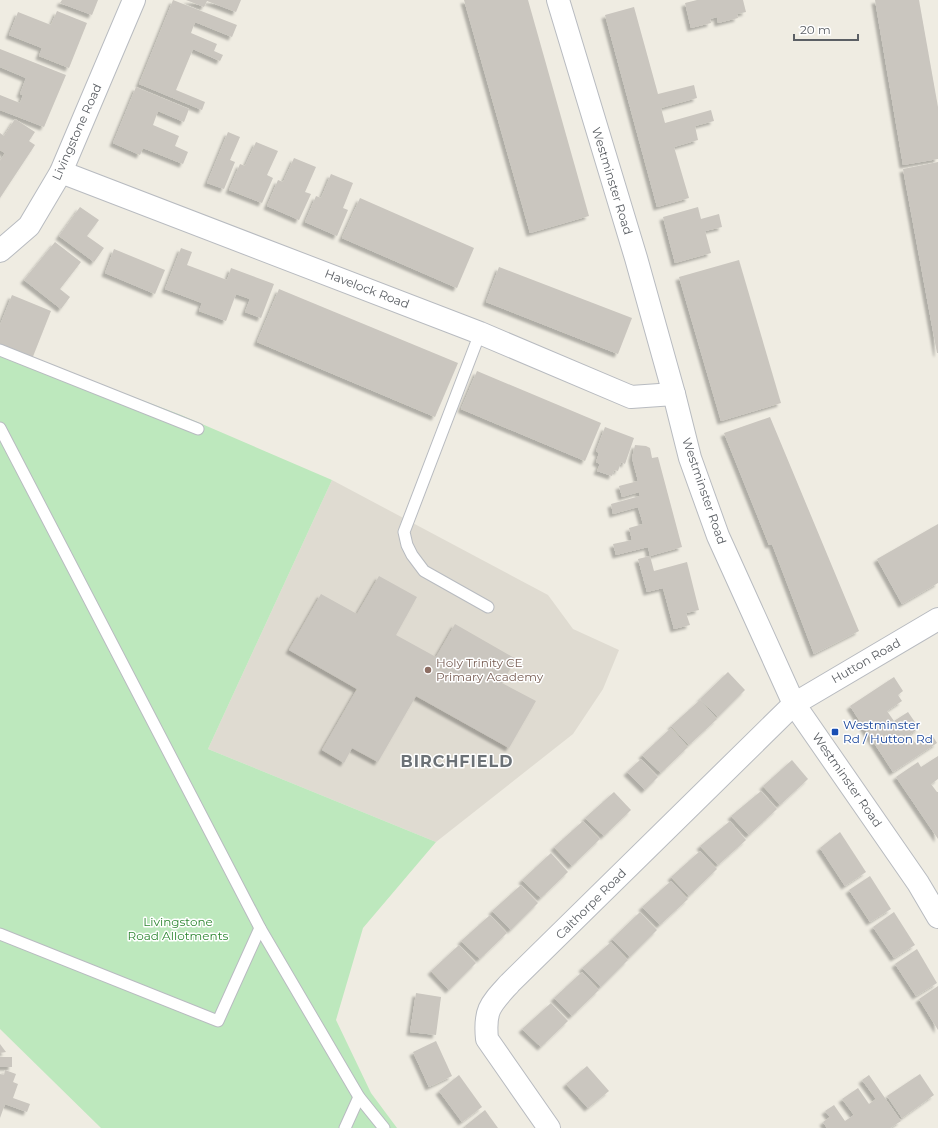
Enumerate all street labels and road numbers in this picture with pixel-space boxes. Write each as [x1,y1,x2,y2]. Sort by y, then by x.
street label: Livingstone Road [48,81,105,182]
street label: Westminster Road [589,125,636,237]
street label: Havelock Road [323,266,412,312]
street label: Westminster Road [679,436,730,546]
street label: Hutton Road [829,635,903,686]
street label: Westminster Road [809,730,886,830]
street label: Calthorpe Road [552,865,629,942]

